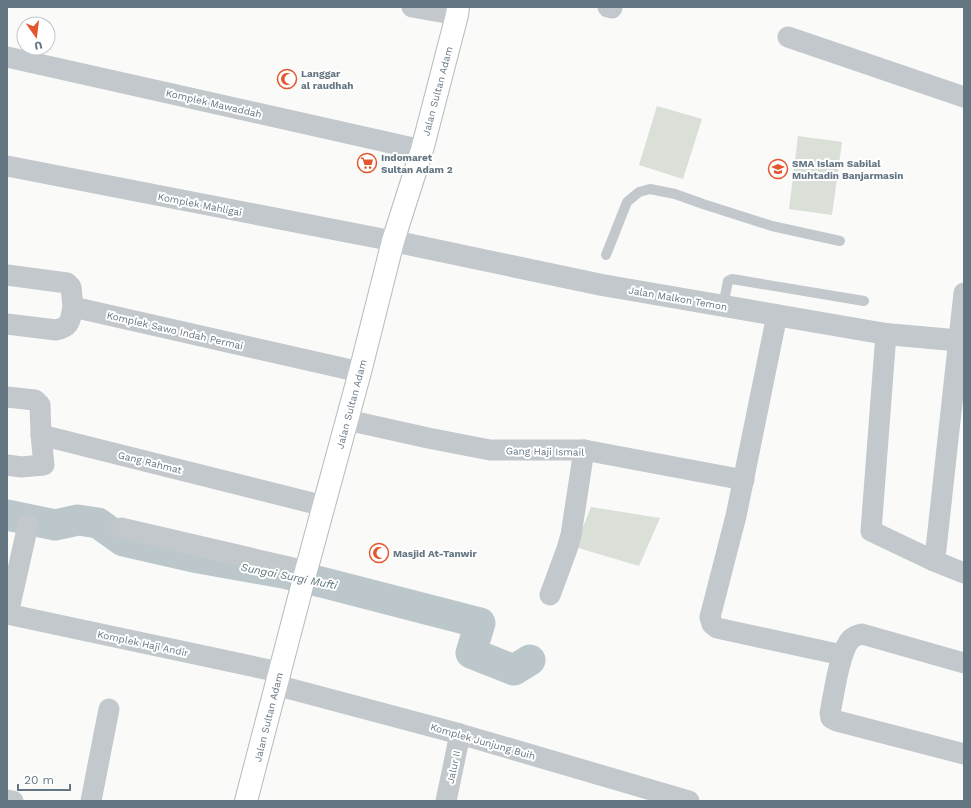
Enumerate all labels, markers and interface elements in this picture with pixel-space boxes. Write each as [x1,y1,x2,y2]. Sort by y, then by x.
north arrow [16,16,56,56]
text: U [33,38,44,53]
street label: Jalan Sultan Adam [420,45,455,137]
mosque icon: Langgar al raudhah [276,68,298,90]
place label: Langgar al raudhah [301,68,353,91]
street label: Komplek Mawaddah [165,87,263,120]
supermarket icon: Indomaret Sultan Adam 2 [356,152,378,174]
place label: Indomaret Sultan Adam 2 [381,152,453,175]
school or university icon: SMA Islam Sabilal Muhtadin Banjarmasin [767,158,789,180]
place label: SMA Islam Sabilal Muhtadin Banjarmasin [792,158,903,181]
street label: Komplek Mahligai [157,191,243,218]
street label: Jalan Malkon Temon [628,284,728,313]
street label: Komplek Sawo Indah Permai [106,309,244,352]
street label: Jalan Sultan Adam [334,358,369,450]
street label: Gang Haji Ismail [506,445,584,458]
street label: Gang Rahmat [117,449,184,476]
mosque icon: Masjid At-Tanwir [368,542,390,564]
place label: Masjid At-Tanwir [393,548,478,559]
water label: Sungai Surgi Mufti [240,561,339,592]
street label: Komplek Haji Andir [96,628,189,659]
street label: Jalan Sultan Adam [252,671,285,763]
street label: Komplek Junjung Buih [429,721,537,762]
street label: Jalur II [445,750,462,785]
scale bar [18,766,70,792]
text: 20 m [24,773,54,787]

